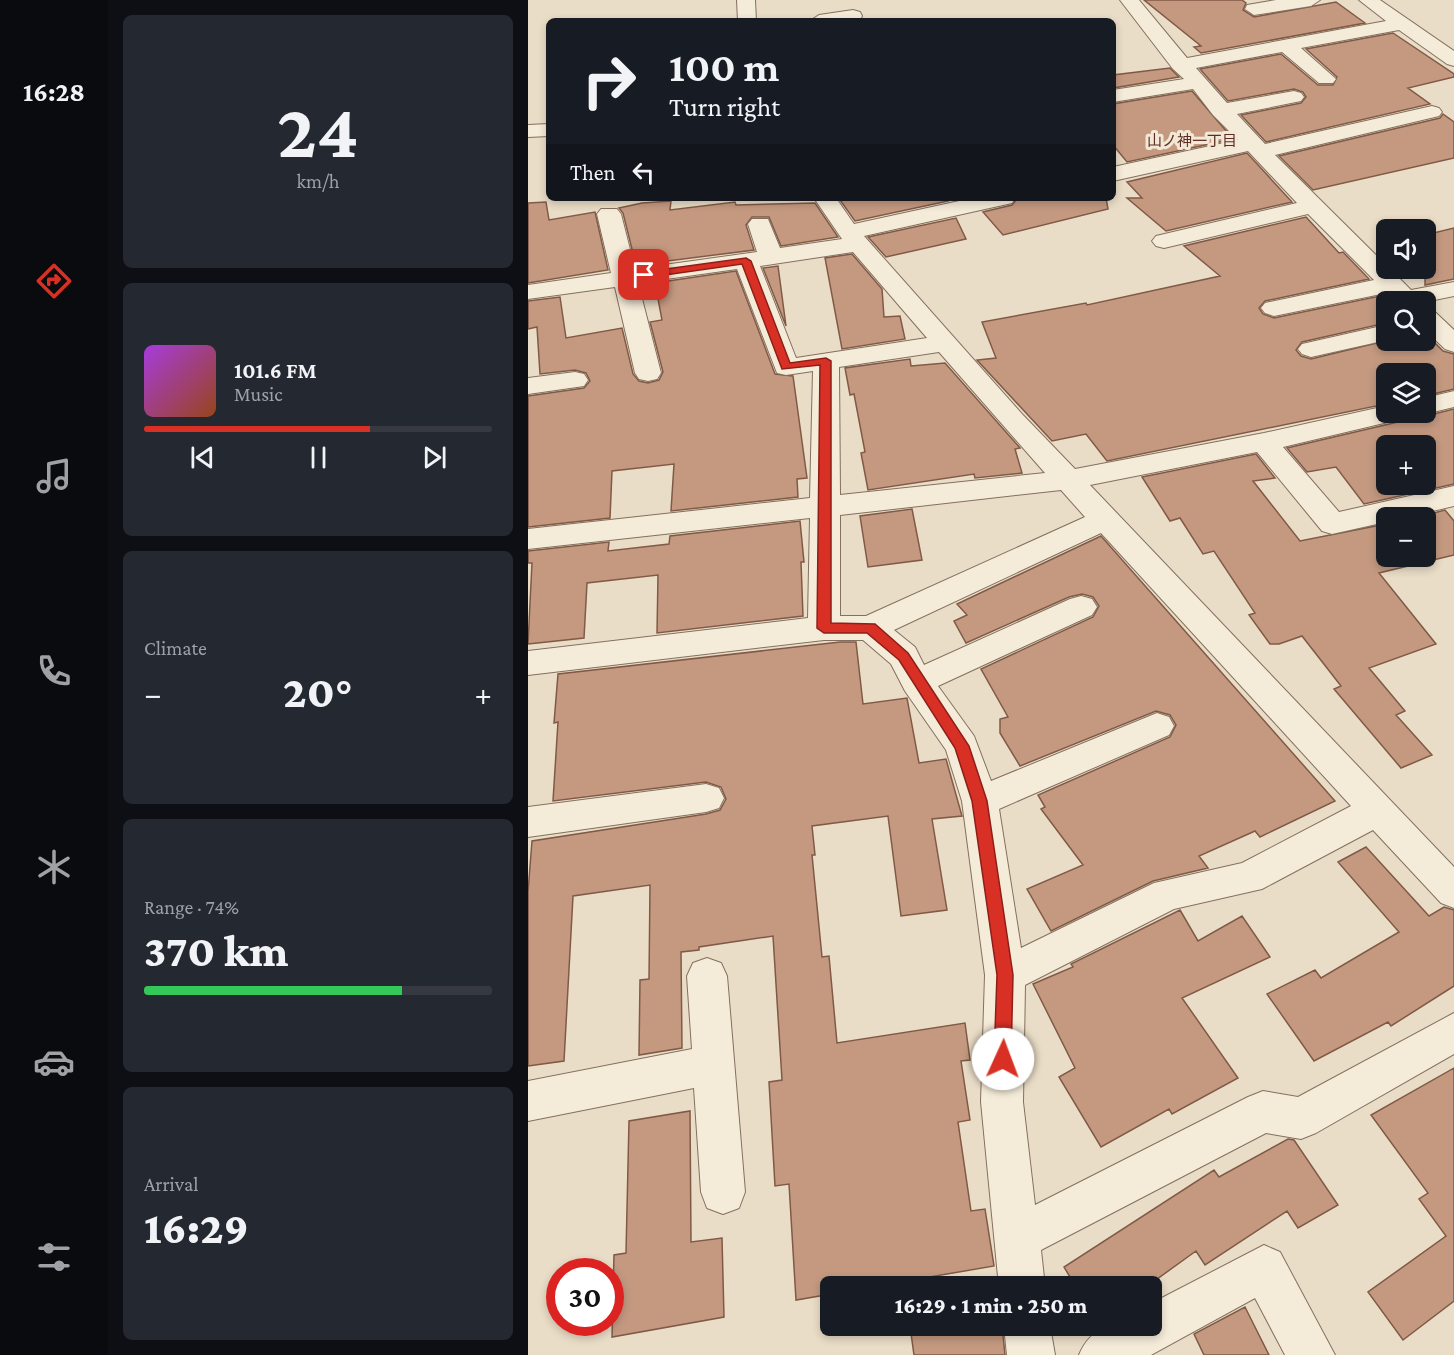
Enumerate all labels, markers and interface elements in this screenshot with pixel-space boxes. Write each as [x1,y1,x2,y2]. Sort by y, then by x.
icon: right [570,42,648,120]
text: 100 m [669,43,779,90]
text: 16:28 [23,77,85,107]
text: 24 [277,87,359,174]
text: Turn right [669,92,780,122]
district label: 山ノ神一丁目 [1147,133,1237,149]
icon: left [627,156,660,189]
text: Then [570,160,615,185]
text: km/h [296,170,340,192]
map controls [1376,219,1436,567]
button: sound [1376,219,1436,279]
pin [618,249,669,300]
icon: arrive [627,258,660,291]
icon: directions [33,260,75,302]
button: search [1376,291,1436,351]
text: 101.6 FM [234,358,317,383]
button: layers [1376,363,1436,423]
text: Music [234,383,283,405]
button: + [1376,435,1436,495]
icon: previous [186,441,219,474]
icon: pause [302,441,335,474]
icon: next [418,441,451,474]
icon: music [33,455,75,497]
button: − [1376,507,1436,567]
text: Climate [144,637,207,659]
icon: phone [33,650,75,692]
text: 20° [283,667,353,717]
text: − [144,675,161,712]
text: + [475,675,492,712]
icon: climate [33,846,75,888]
text: Range · 74% [144,896,239,918]
text: 370 km [144,926,288,976]
position arrow [971,1027,1035,1091]
icon: car [33,1041,75,1083]
text: Arrival [144,1173,198,1195]
text: 16:29 [144,1203,249,1253]
icon: filters [33,1236,75,1278]
speed limit sign: 30 [546,1258,624,1336]
text: 16:29 · 1 min · 250 m [895,1293,1087,1318]

